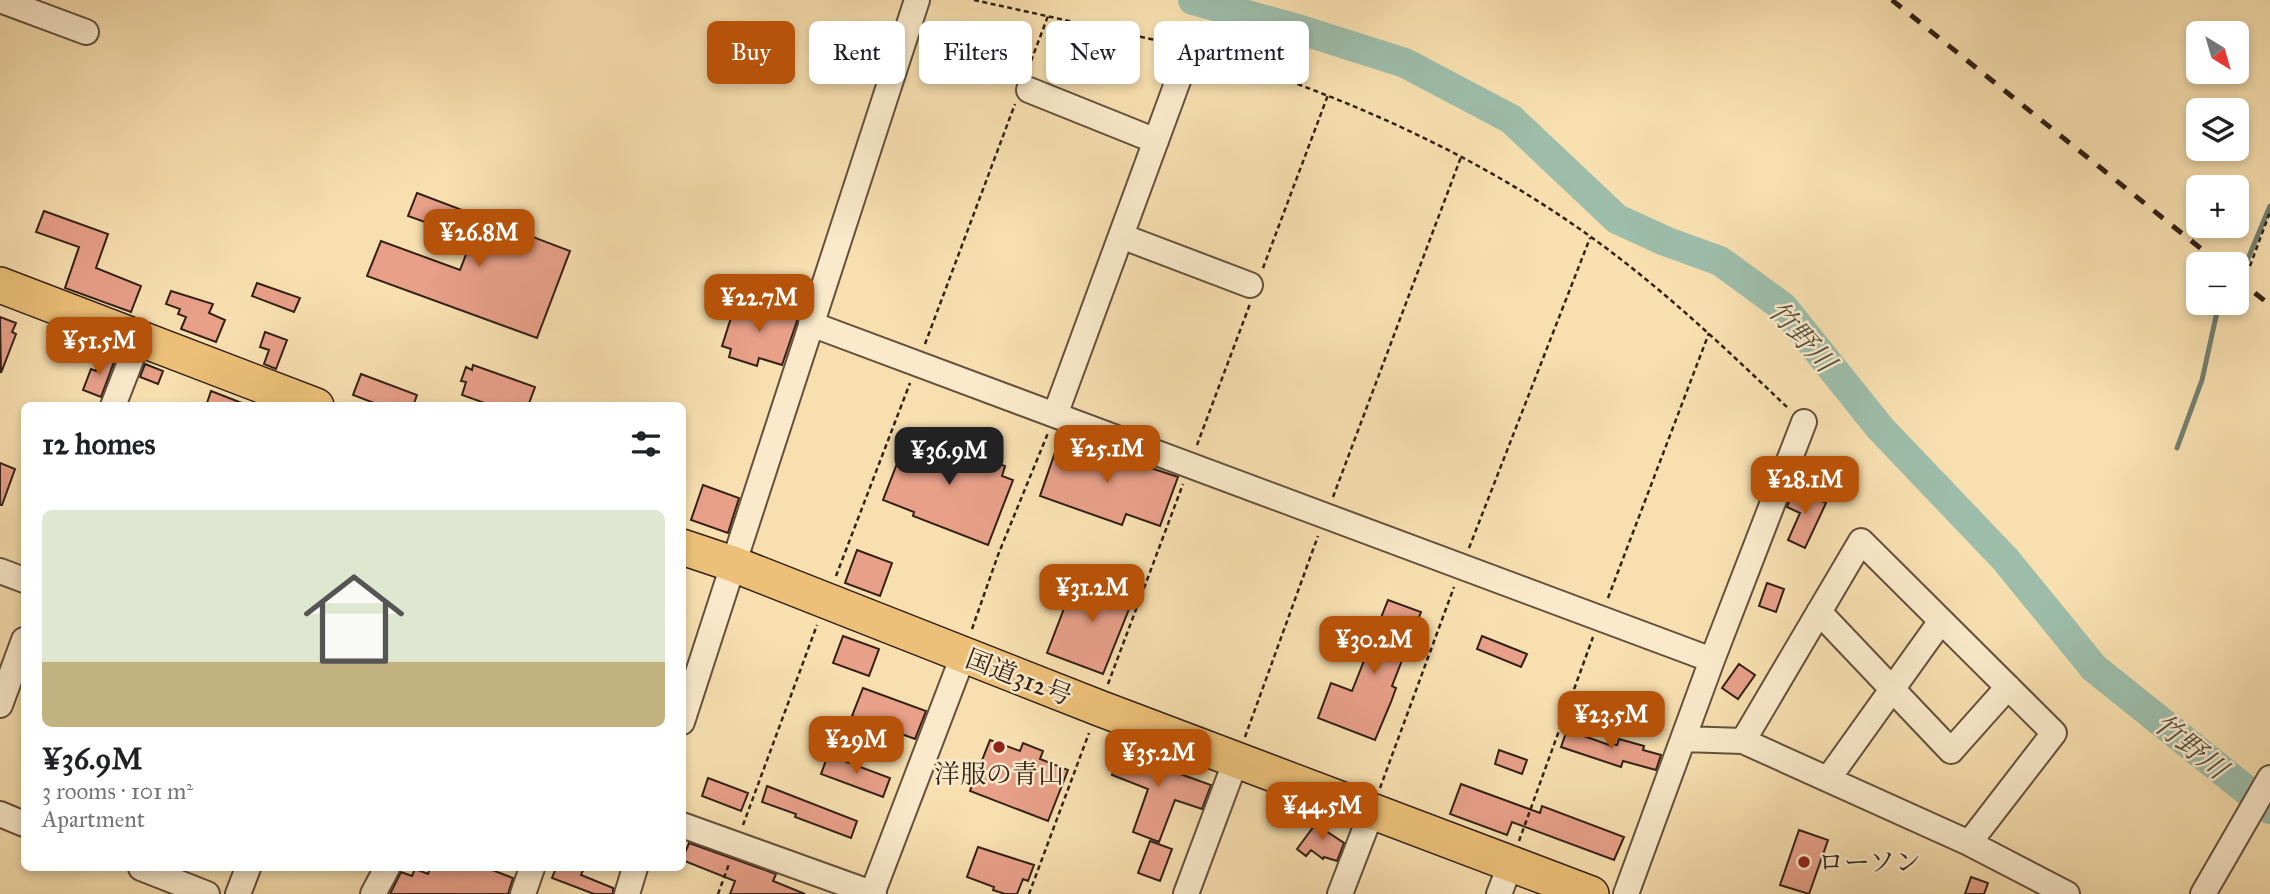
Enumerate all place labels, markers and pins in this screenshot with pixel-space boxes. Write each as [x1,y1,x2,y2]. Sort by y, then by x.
pin: ¥26.8M [422,210,536,269]
pin: ¥22.7M [702,274,816,334]
pin: ¥51.5M [42,318,156,377]
pin: ¥25.1M [1050,426,1164,485]
pin: ¥36.9M [892,428,1006,487]
pin: ¥28.1M [1748,456,1862,516]
pin: ¥31.2M [1035,564,1149,624]
pin: ¥30.2M [1317,616,1431,676]
pin: ¥23.5M [1554,692,1668,751]
pin: ¥29M [815,716,897,776]
pin: ¥35.2M [1101,730,1215,789]
marker: 洋服の青山 [991,739,1007,755]
place label: 洋服の青山 [934,758,1064,790]
pin: ¥44.5M [1265,782,1379,842]
place label: ローソン [1818,846,1921,878]
marker: ローソン [1796,854,1812,870]

